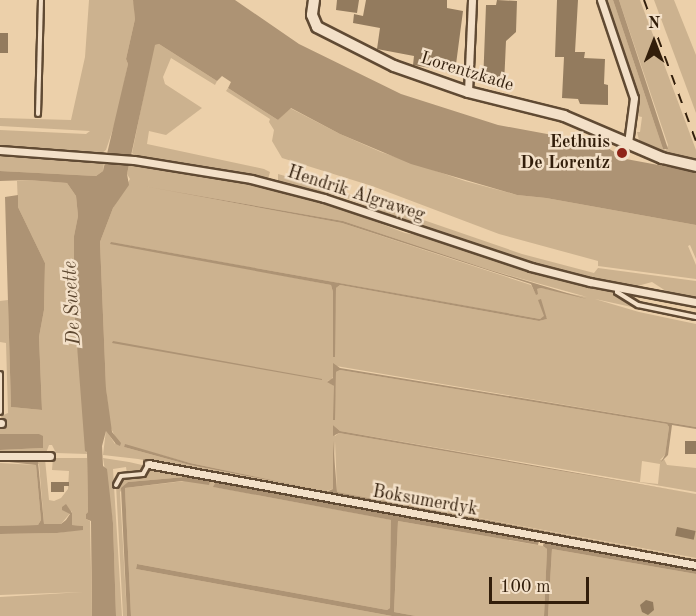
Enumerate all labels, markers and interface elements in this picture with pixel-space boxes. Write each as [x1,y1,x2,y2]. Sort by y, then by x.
north arrow [624,12,684,72]
text: N [648,16,660,32]
street label: Lorentzkade [418,48,516,96]
place label: Eethuis De Lorentz [520,132,610,174]
marker: Eethuis De Lorentz [615,146,629,160]
street label: Hendrik Algraweg [284,162,428,226]
water label: De Swette [59,260,87,346]
street label: Boksumerdyk [371,481,479,521]
scale bar [492,565,592,603]
text: 100 m [500,578,551,596]

